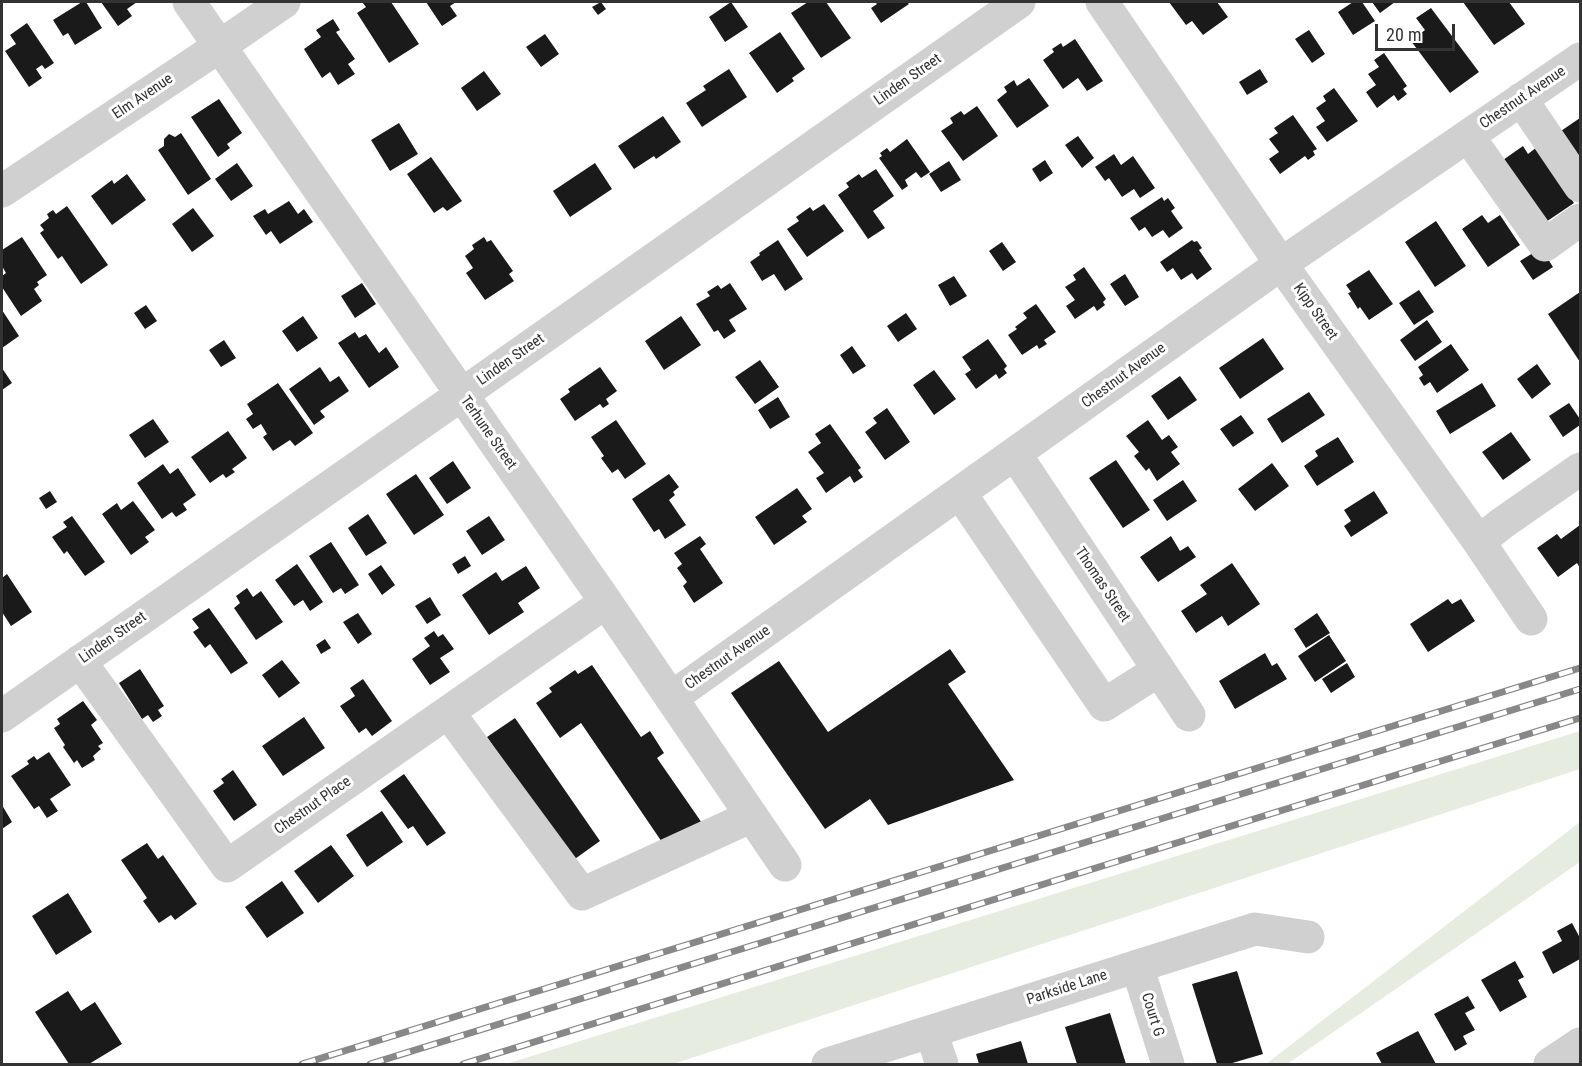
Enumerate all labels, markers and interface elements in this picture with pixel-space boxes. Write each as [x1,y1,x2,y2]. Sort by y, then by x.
scale bar [1378,12,1458,50]
text: 20 m [1386,24,1421,45]
street label: Linden Street [871,50,945,110]
street label: Chestnut Avenue [1477,63,1569,133]
street label: Elm Avenue [109,70,177,124]
street label: Kipp Street [1289,280,1341,344]
street label: Linden Street [474,330,548,390]
street label: Chestnut Avenue [1078,339,1170,413]
street label: Terhune Street [456,393,520,473]
street label: Thomas Street [1070,544,1134,626]
street label: Linden Street [76,608,150,668]
street label: Chestnut Avenue [682,622,774,694]
street label: Chestnut Place [271,773,355,839]
street label: Parkside Lane [1024,967,1110,1009]
street label: Court G [1137,991,1167,1039]

